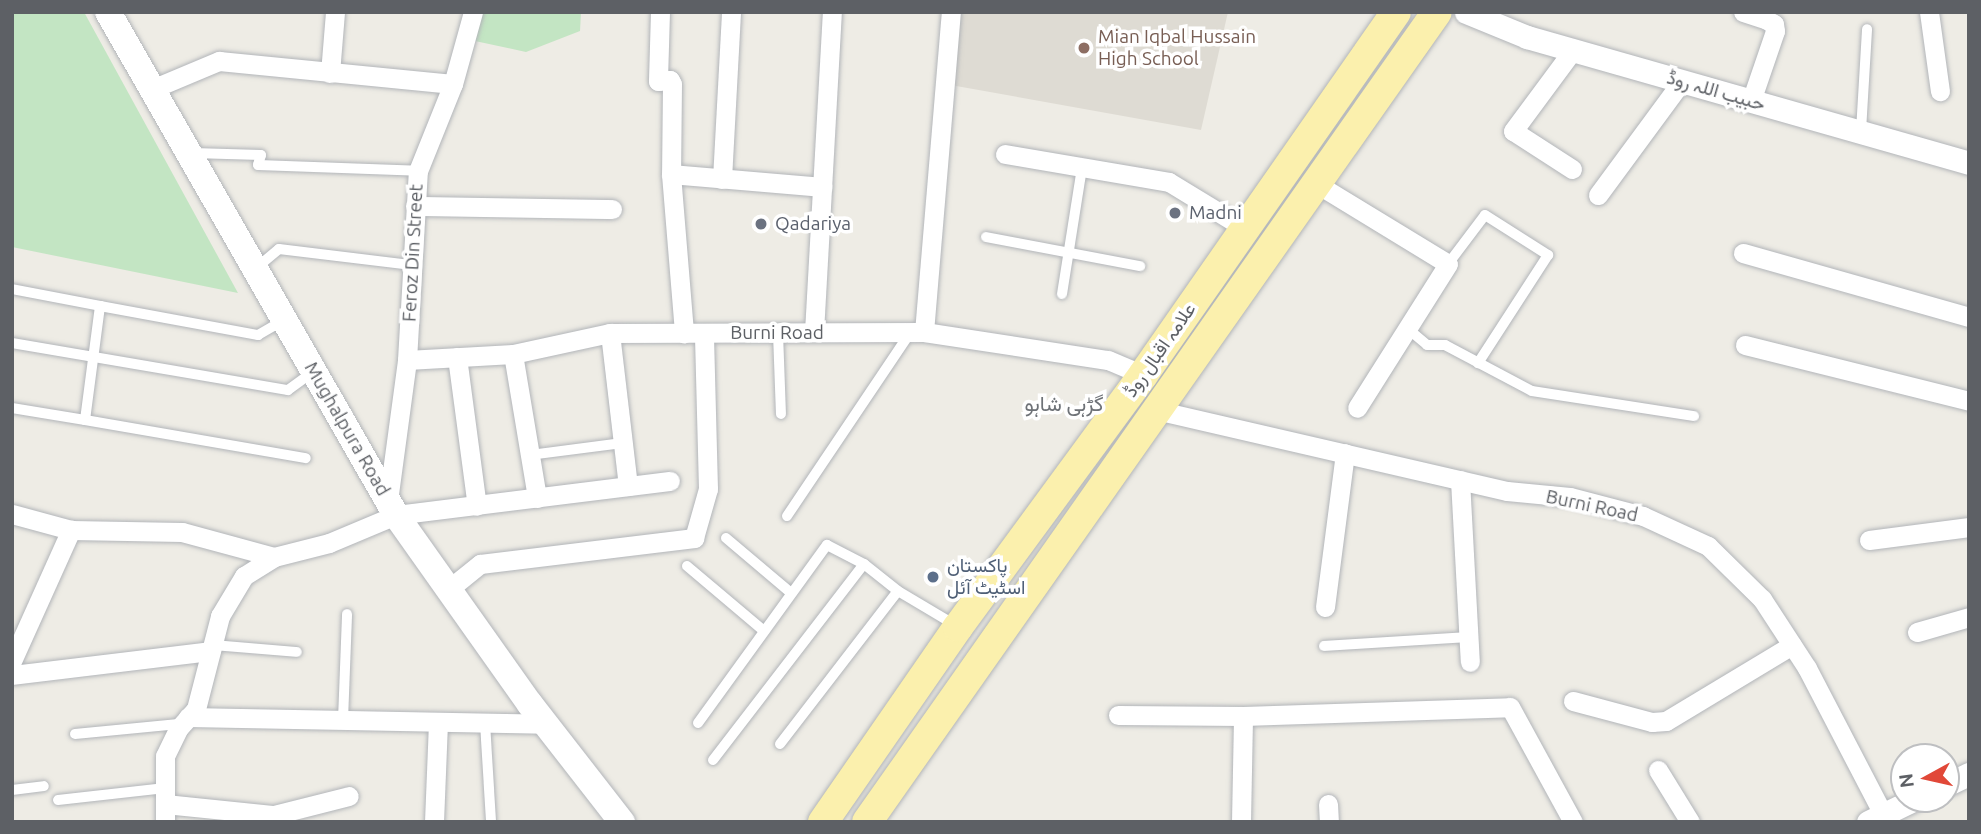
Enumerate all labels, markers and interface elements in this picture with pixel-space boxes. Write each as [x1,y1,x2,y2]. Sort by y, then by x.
place label: Mian Iqbal Hussain High School [1098,26,1256,70]
marker: Mian Iqbal Hussain High School [1076,40,1092,56]
street label: حبیب اللہ روڈ [1664,66,1768,116]
street label: Feroz Din Street [398,184,428,322]
place label: Madni [1189,202,1242,224]
marker: Madni [1167,205,1183,221]
place label: Qadariya [775,213,851,235]
marker: Qadariya [753,216,769,232]
street label: علامہ اقبال روڈ [1119,299,1201,401]
street label: Burni Road [730,322,824,344]
street label: Mughalpura Road [299,358,395,500]
district label: گڑہی شاہو [1024,390,1104,416]
street label: Burni Road [1544,485,1640,527]
place label: پاکستان اسٹیٹ آئل [947,555,1025,599]
marker: پاکستان اسٹیٹ آئل [925,569,941,585]
north arrow [1890,743,1960,813]
text: N [1894,772,1918,789]

